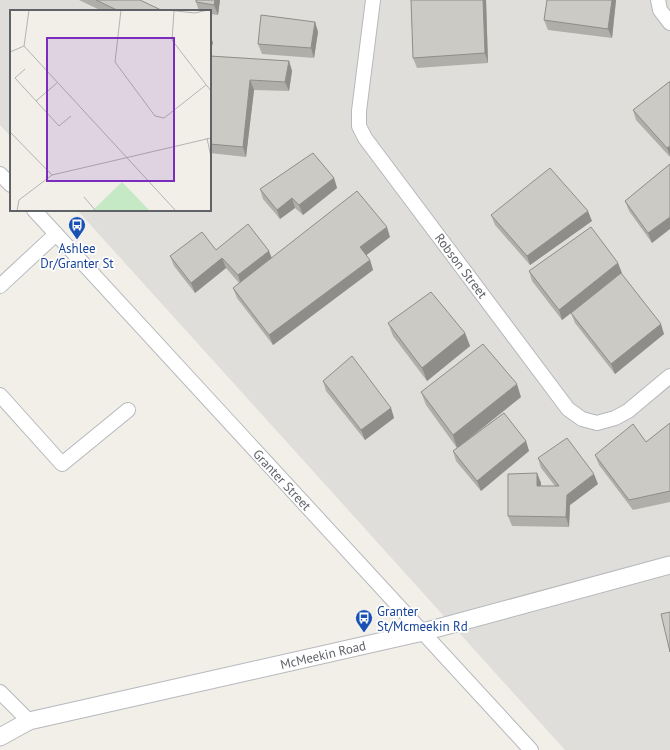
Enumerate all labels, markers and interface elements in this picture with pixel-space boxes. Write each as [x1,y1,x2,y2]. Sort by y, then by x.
inset map [10,10,211,211]
bus stop icon: Ashlee Dr/Granter St [67,215,87,240]
street label: Robson Street [431,230,491,302]
place label: Ashlee Dr/Granter St [40,240,114,272]
street label: Granter Street [249,446,315,515]
place label: Granter St/Mcmeekin Rd [377,603,468,635]
bus stop icon: Granter St/Mcmeekin Rd [354,608,374,633]
street label: McMeekin Road [279,637,367,673]

